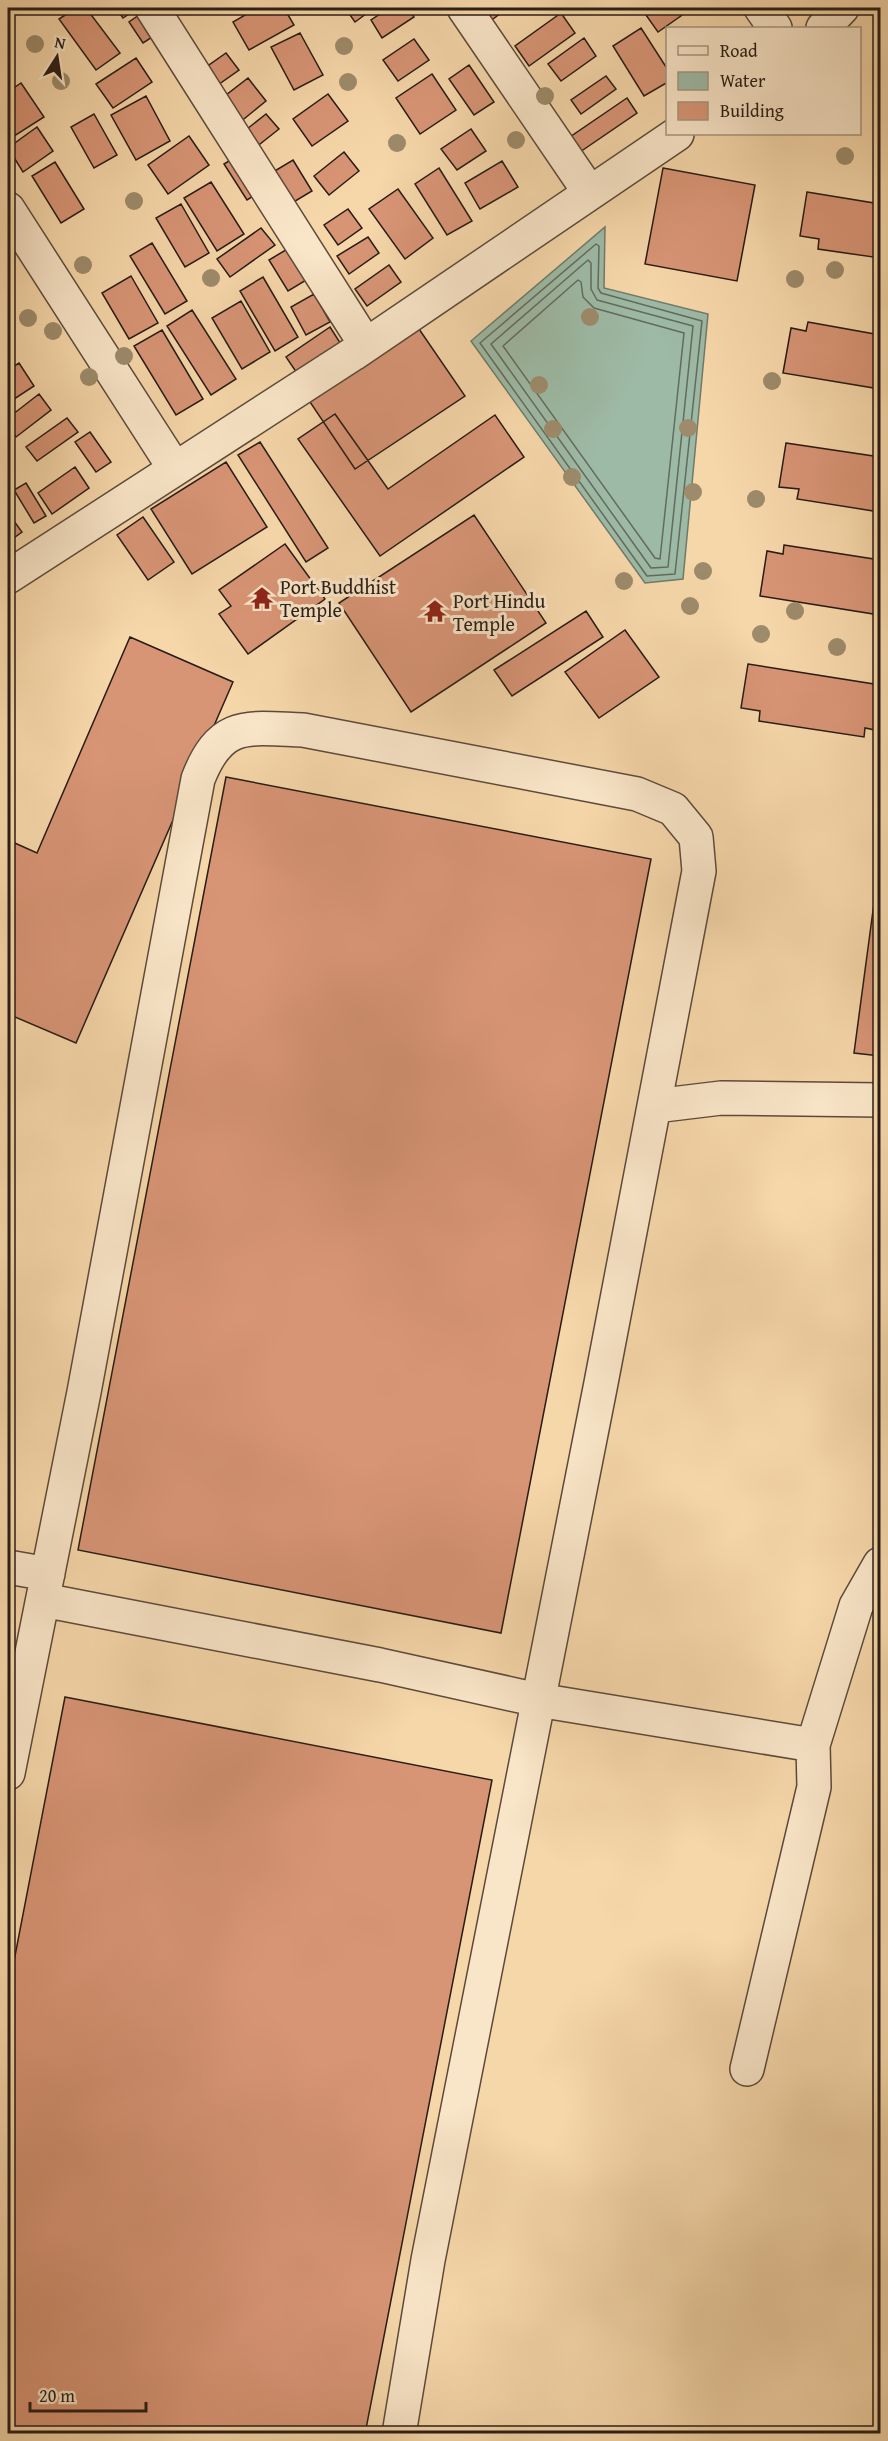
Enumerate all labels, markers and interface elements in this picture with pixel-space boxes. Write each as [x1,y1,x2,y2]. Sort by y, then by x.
north arrow [27,27,87,87]
legend [666,27,861,135]
text: N [52,29,68,55]
text: Road [720,37,758,64]
text: Water [720,67,766,94]
text: Building [720,97,784,124]
place label: Port Buddhist Temple [280,572,396,624]
temple icon: Port Buddhist Temple [249,585,275,611]
place label: Port Hindu Temple [453,586,545,638]
temple icon: Port Hindu Temple [422,598,448,624]
scale bar [30,2375,146,2413]
text: 20 m [39,2382,75,2409]

